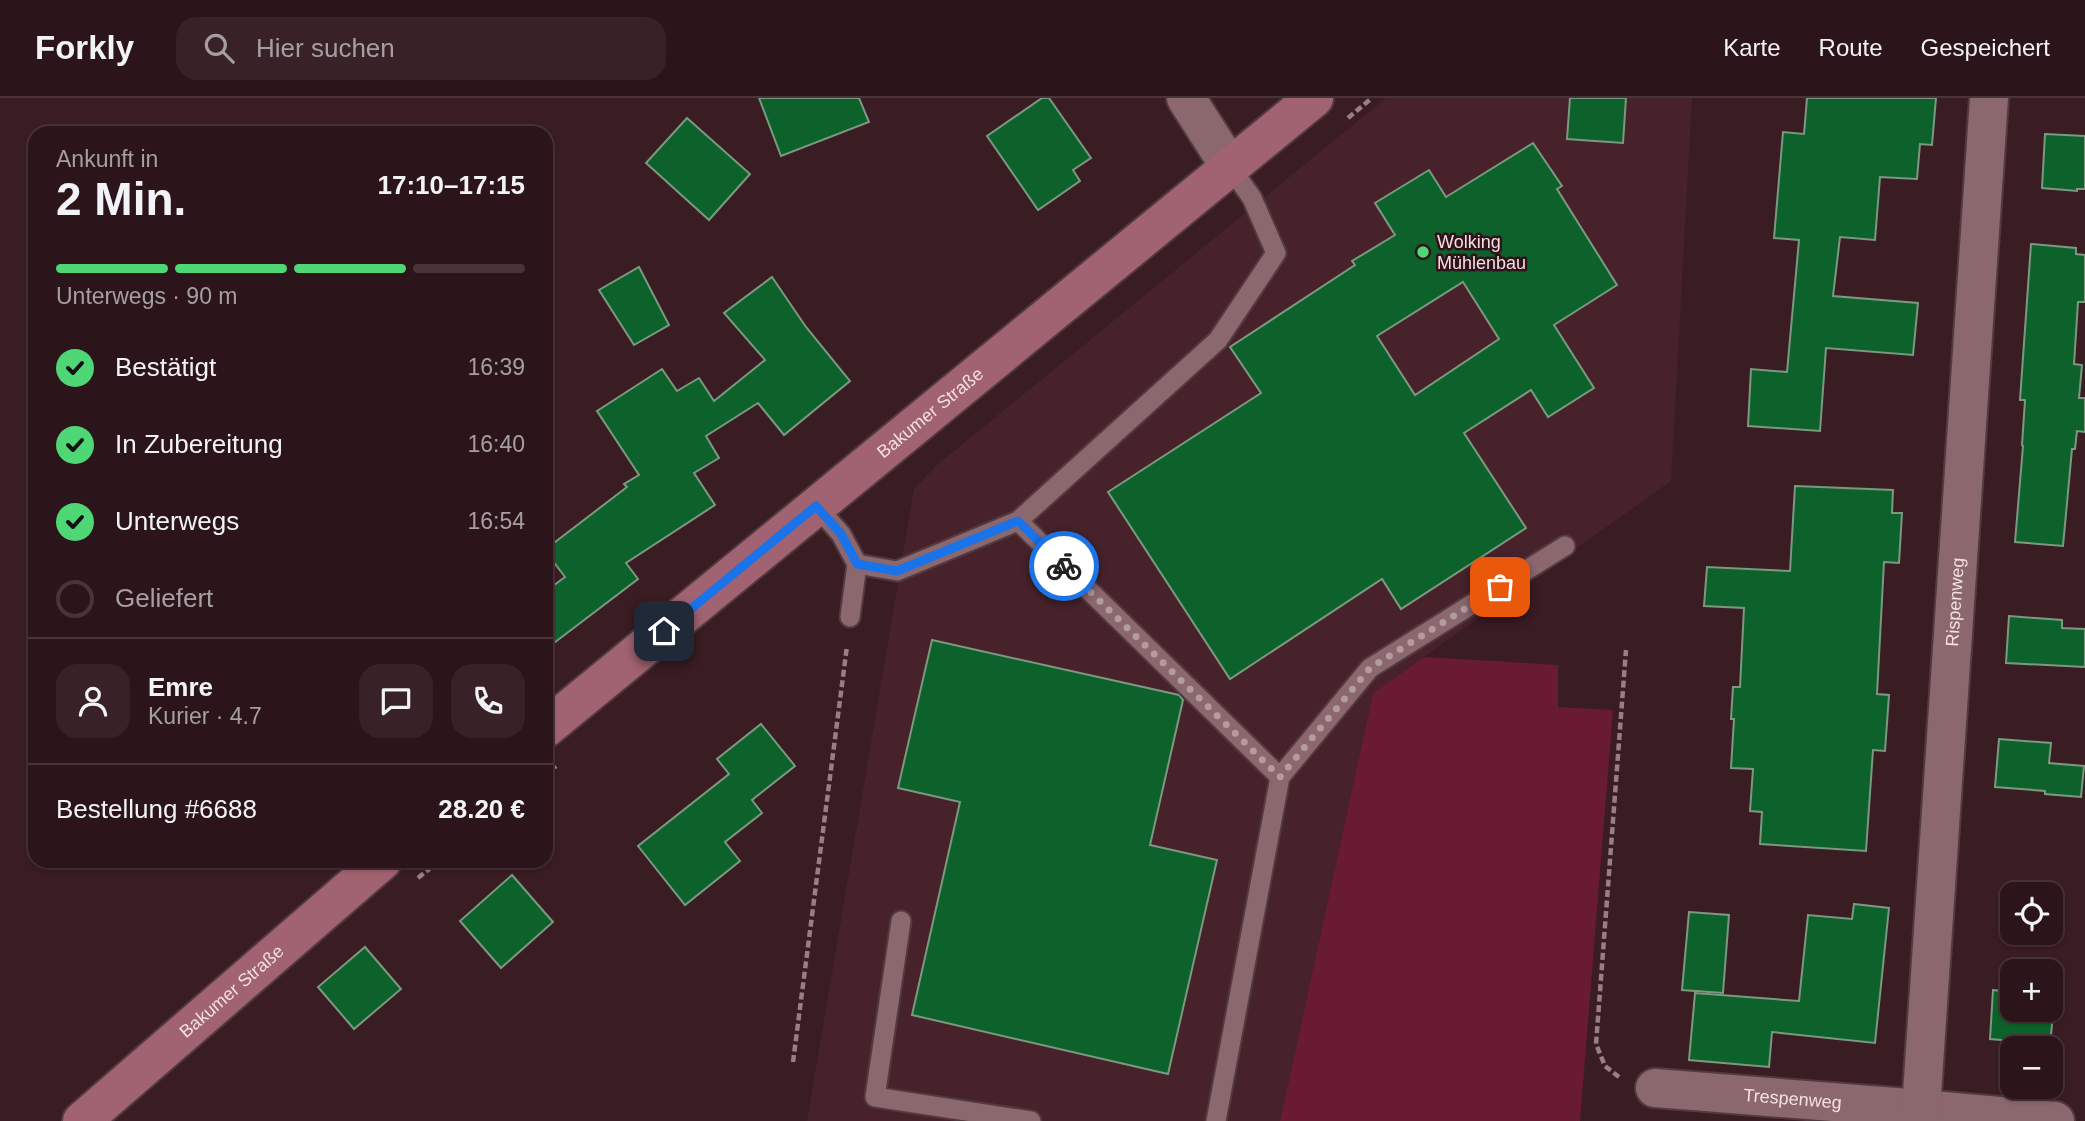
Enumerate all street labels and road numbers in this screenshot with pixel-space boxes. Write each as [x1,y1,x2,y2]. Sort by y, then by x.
street label: Bakumer Straße [873,363,987,462]
street label: Rispenweg [1942,557,1968,647]
street label: Bakumer Straße [176,941,288,1042]
street label: Trespenweg [1743,1085,1842,1113]

